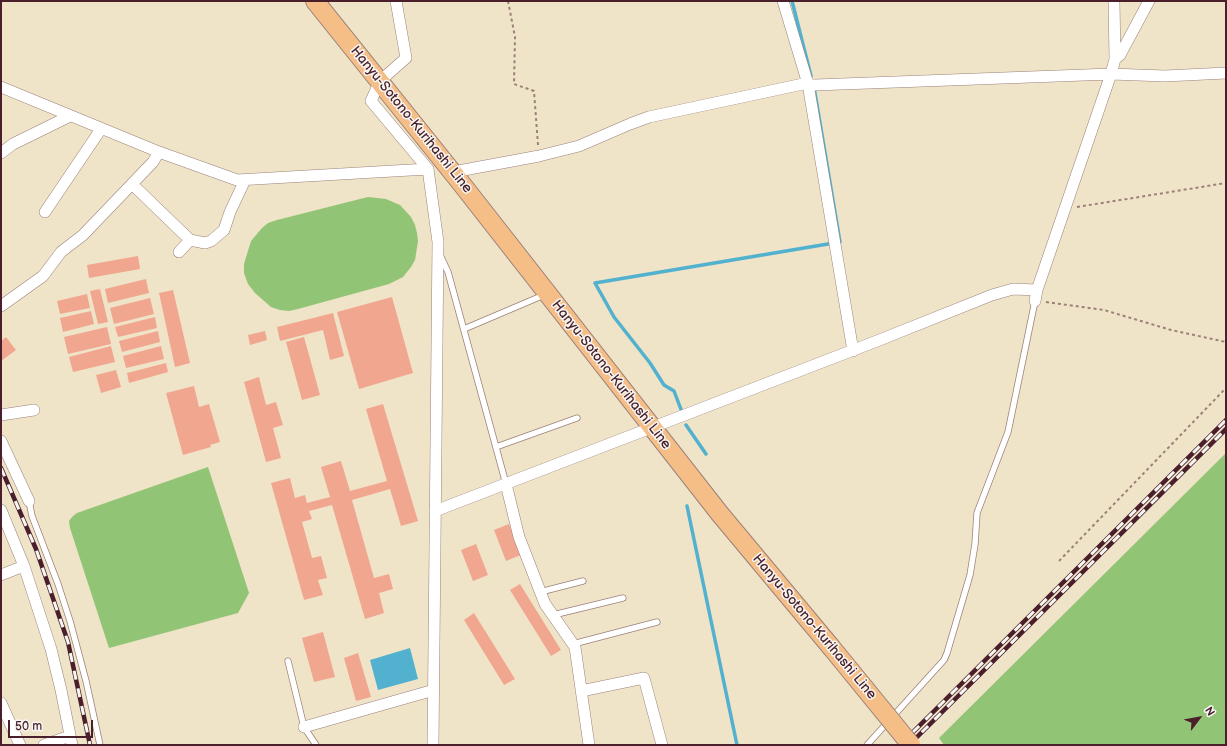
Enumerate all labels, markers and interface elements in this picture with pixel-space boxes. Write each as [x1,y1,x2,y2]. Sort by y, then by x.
street label: Hanyu-Sotono-Kurihashi Line [347,43,475,197]
street label: Hanyu-Sotono-Kurihashi Line [548,297,674,453]
street label: Hanyu-Sotono-Kurihashi Line [748,551,880,703]
north arrow [1179,698,1219,738]
text: N [1202,704,1217,718]
scale bar [10,712,95,738]
text: 50 m [15,719,42,734]

